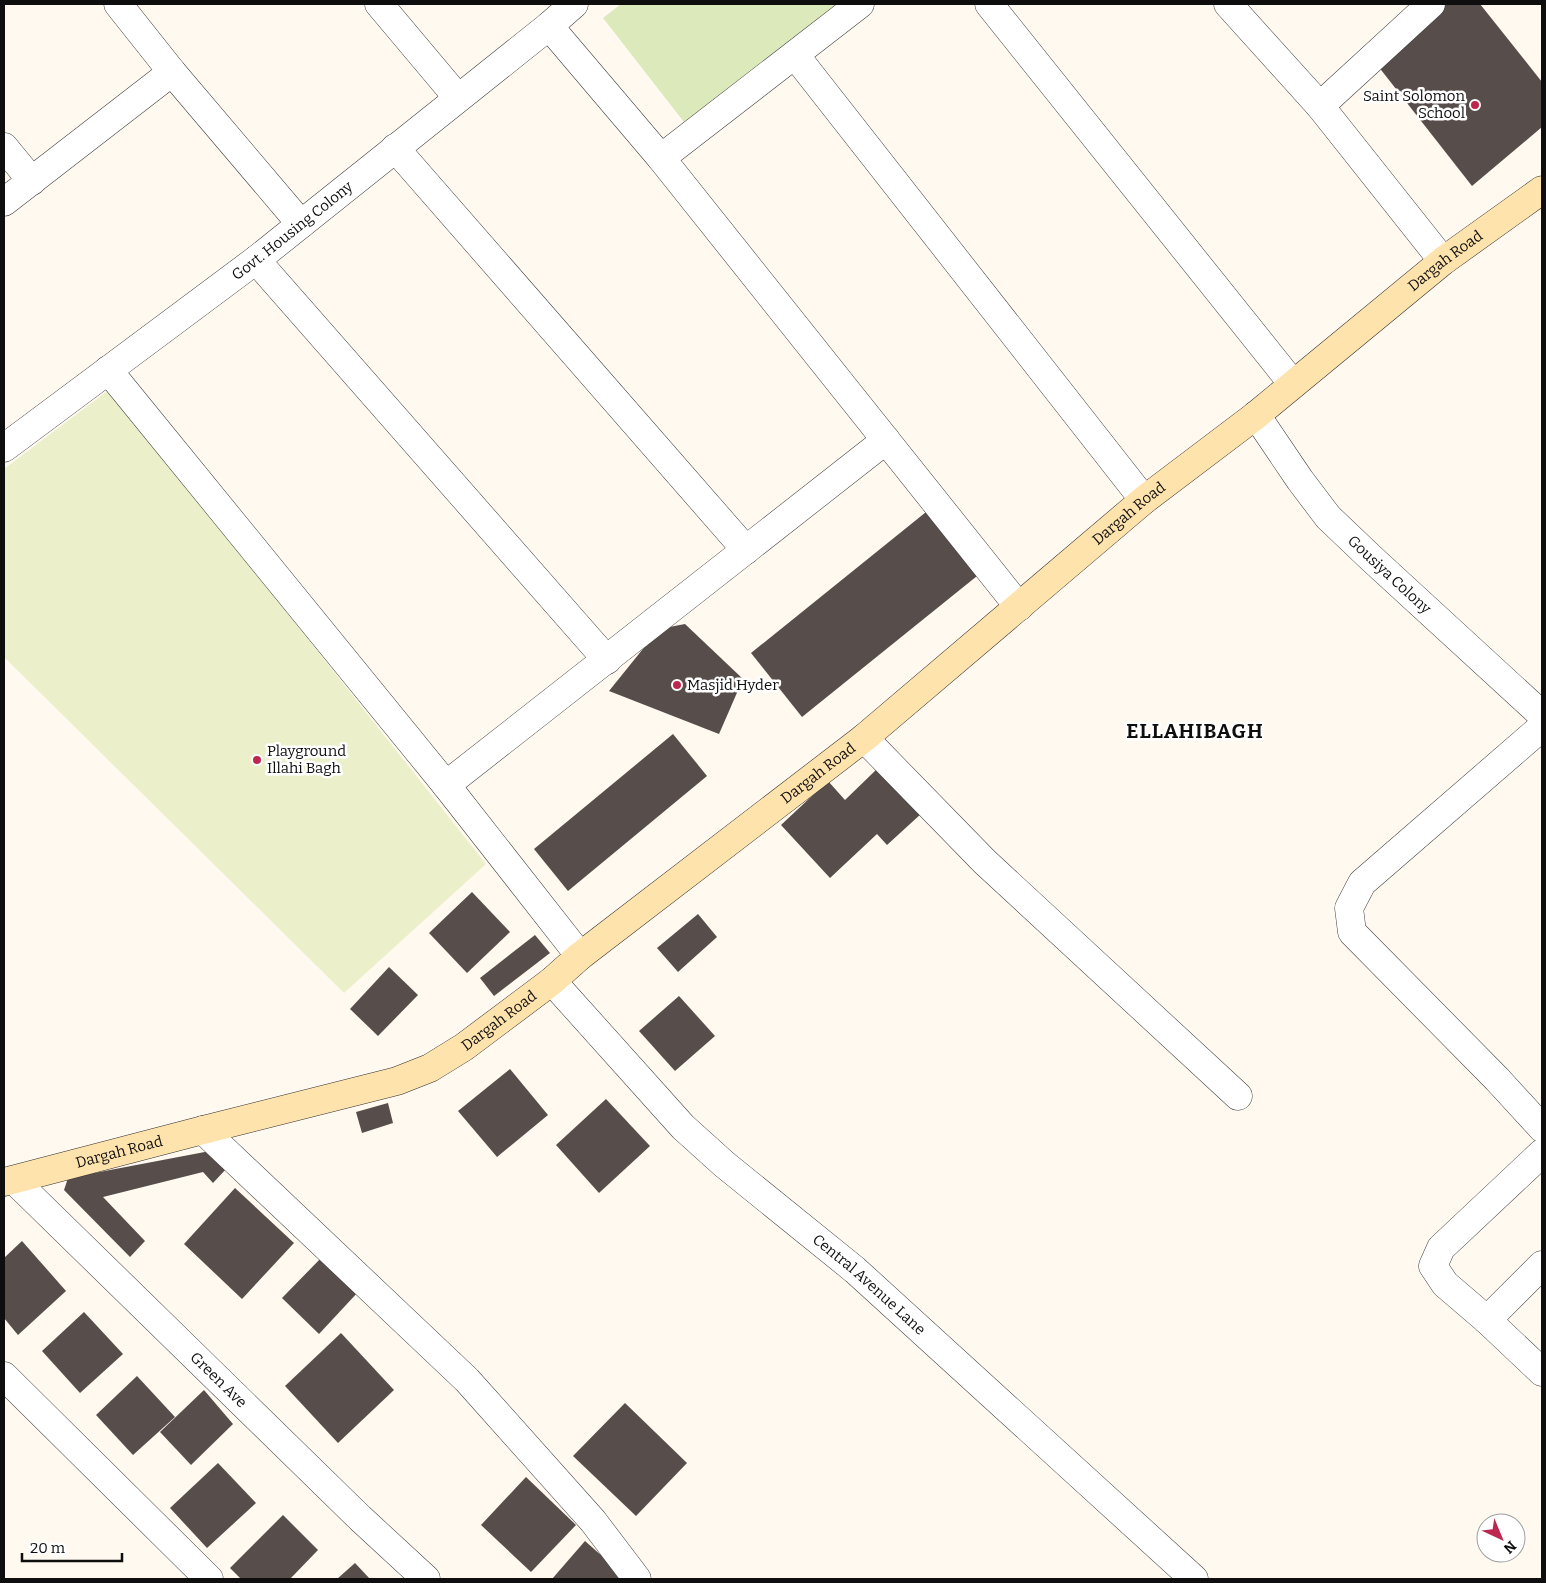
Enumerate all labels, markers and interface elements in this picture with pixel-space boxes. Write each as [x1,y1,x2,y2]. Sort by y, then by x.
place label: Saint Solomon School [1363,87,1465,122]
marker: Saint Solomon School [1469,99,1481,111]
street label: Govt. Housing Colony [228,177,356,284]
street label: Dargah Road [1404,227,1486,295]
street label: Dargah Road [1089,478,1169,549]
street label: Gousiya Colony [1344,532,1435,618]
place label: Masjid Hyder [687,676,779,694]
marker: Masjid Hyder [671,679,683,691]
district label: ELLAHIBAGH [1126,719,1264,743]
street label: Dargah Road [777,739,859,807]
place label: Playground Illahi Bagh [267,742,346,777]
marker: Playground Illahi Bagh [251,754,263,766]
street label: Dargah Road [458,987,540,1055]
street label: Dargah Road [74,1132,165,1172]
street label: Central Avenue Lane [809,1230,929,1339]
street label: Green Ave [187,1348,251,1411]
north arrow [1476,1513,1526,1563]
scale bar [22,1530,122,1562]
text: N [1500,1537,1519,1557]
text: 20 m [30,1539,66,1557]

